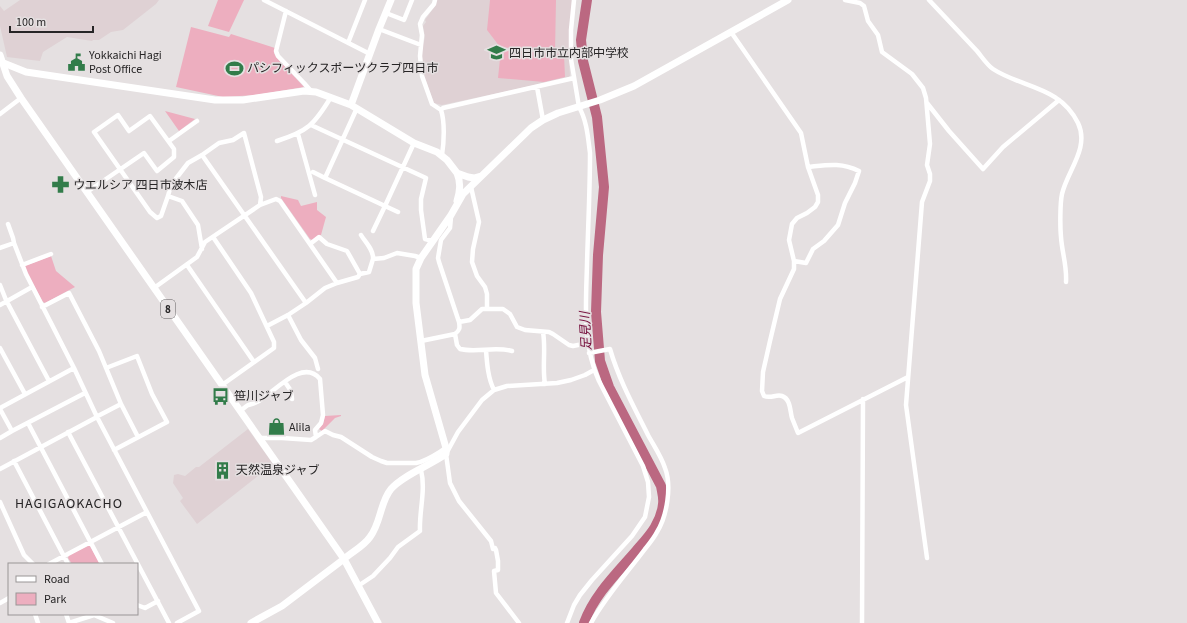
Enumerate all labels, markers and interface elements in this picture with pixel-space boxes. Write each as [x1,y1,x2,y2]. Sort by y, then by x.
scale bar [10,8,93,34]
text: 100 m [16,14,46,31]
school or university icon: 四日市市立内部中学校 [486,43,506,63]
place label: 四日市市立内部中学校 [509,45,629,62]
place label: Yokkaichi Hagi Post Office [88,47,162,78]
public building icon: Yokkaichi Hagi Post Office [66,52,86,72]
sports icon: パシフィックスポーツクラブ四日市 [224,58,244,78]
place label: パシフィックスポーツクラブ四日市 [247,60,438,77]
pharmacy icon: ウエルシア 四日市波木店 [50,175,70,195]
place label: ウエルシア 四日市波木店 [73,177,207,194]
road number: 8 [161,300,175,318]
water label: 足見川 [576,309,596,351]
bus stop icon: 笹川ジャブ [211,386,231,406]
place label: 笹川ジャブ [234,388,293,405]
shop icon: Alila [266,417,286,437]
place label: Alila [289,419,311,436]
building icon: 天然温泉ジャブ [213,460,233,480]
place label: 天然温泉ジャブ [236,462,319,479]
district label: HAGIGAOKACHO [15,494,123,514]
legend [8,563,138,615]
text: Road [44,571,70,588]
text: Park [44,591,66,608]

